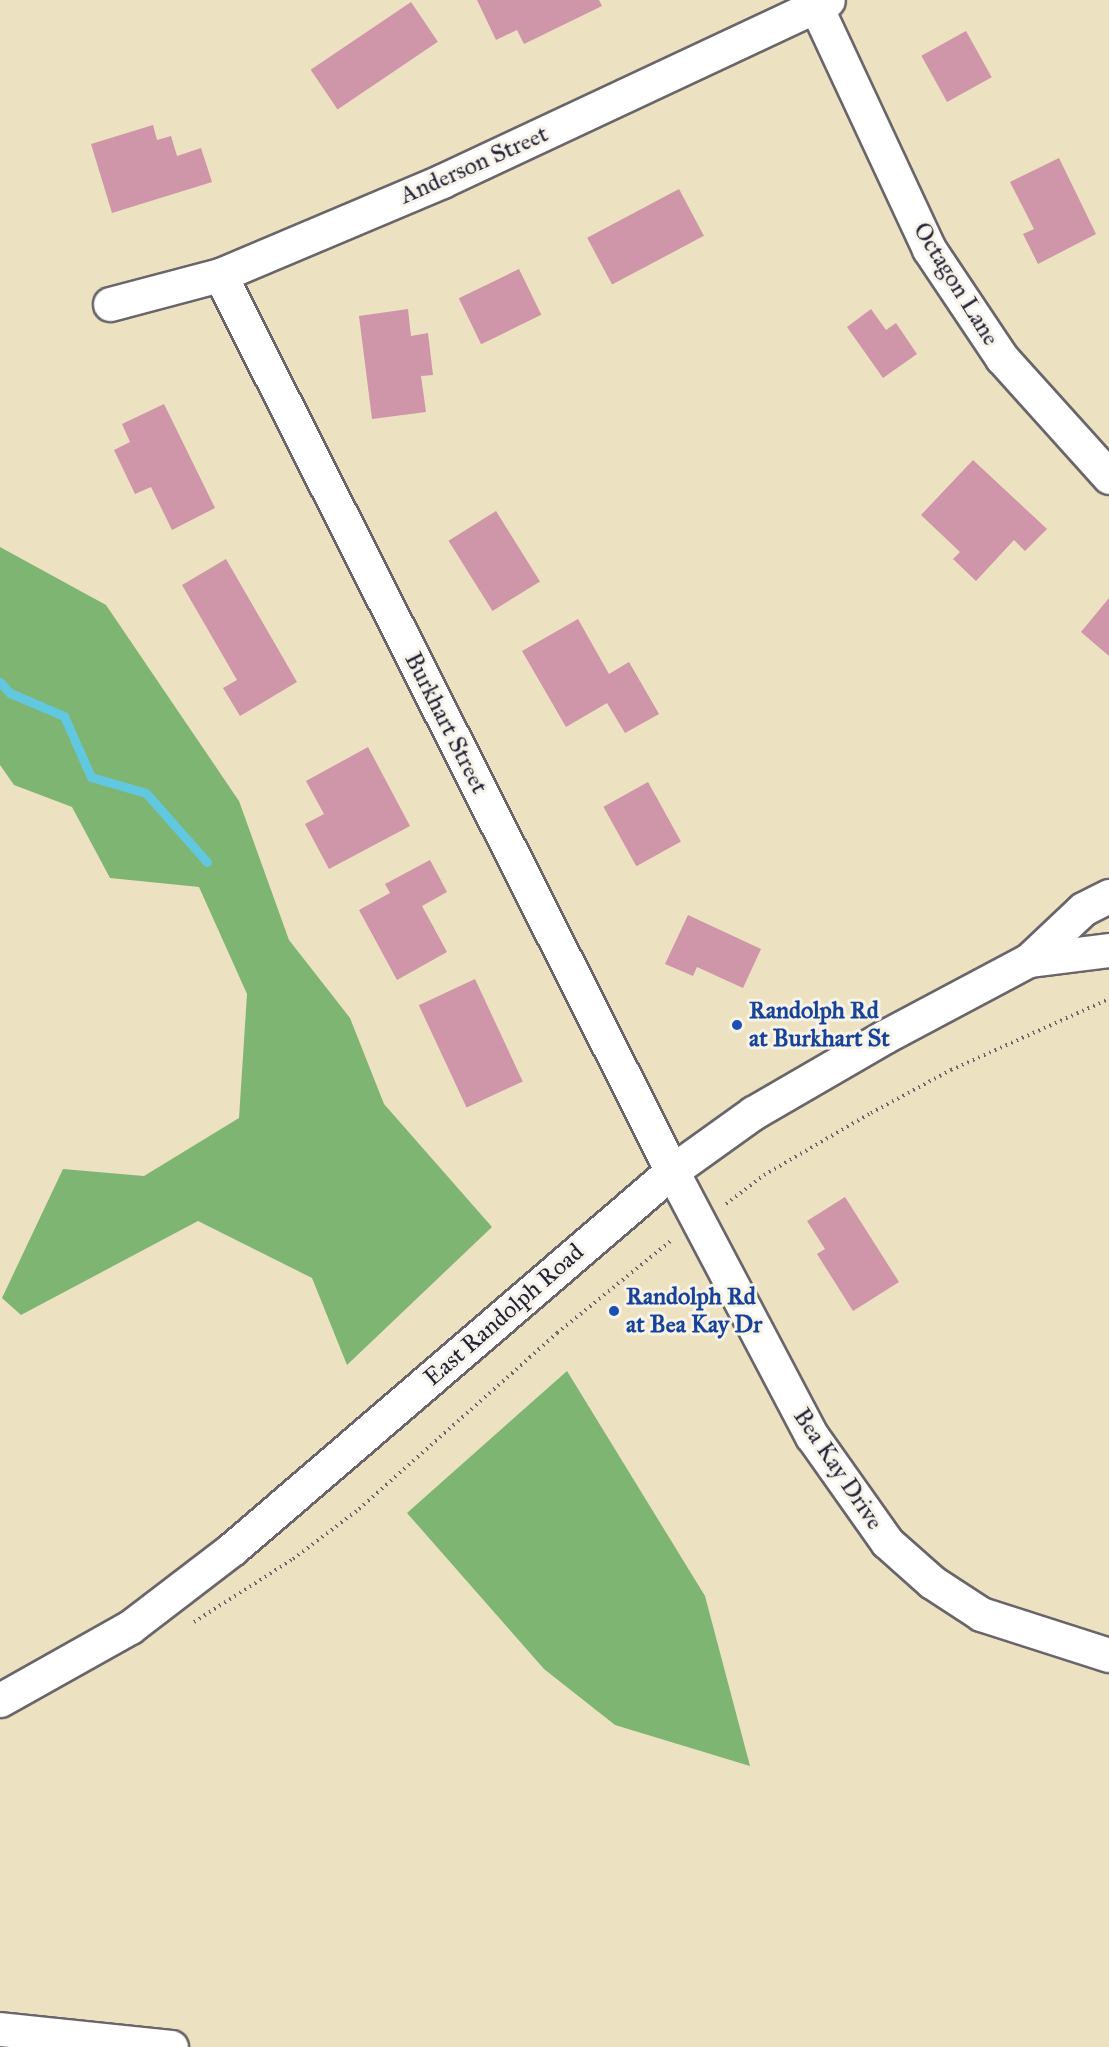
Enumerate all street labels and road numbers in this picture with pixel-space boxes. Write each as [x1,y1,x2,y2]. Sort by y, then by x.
street label: Anderson Street [396,120,552,210]
street label: Octagon Lane [907,217,1005,351]
street label: Burkhart Street [398,648,494,798]
street label: East Randolph Road [418,1238,590,1392]
street label: Bea Kay Drive [787,1403,889,1535]

